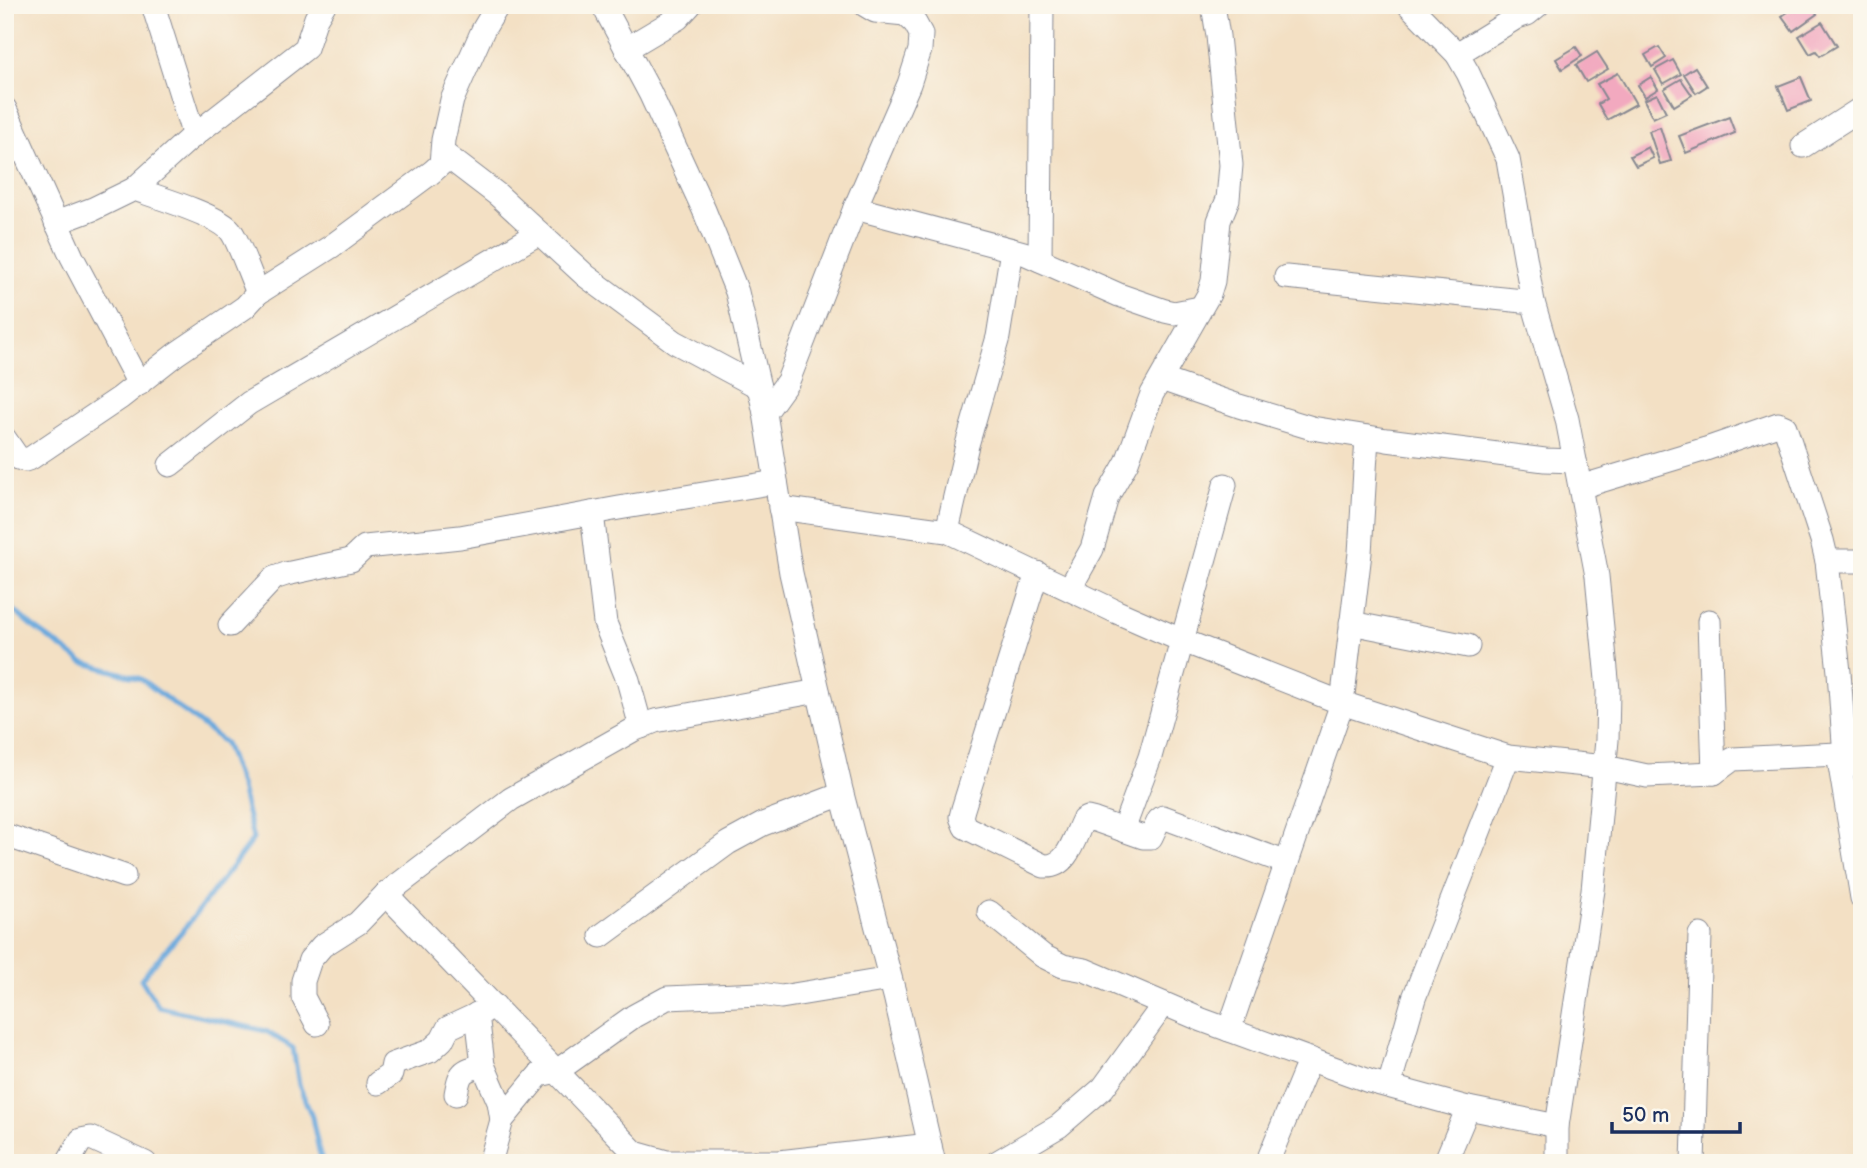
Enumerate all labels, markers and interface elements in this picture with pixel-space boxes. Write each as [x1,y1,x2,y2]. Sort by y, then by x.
scale bar [1612,1091,1739,1135]
text: 50 m [1622,1103,1669,1128]

